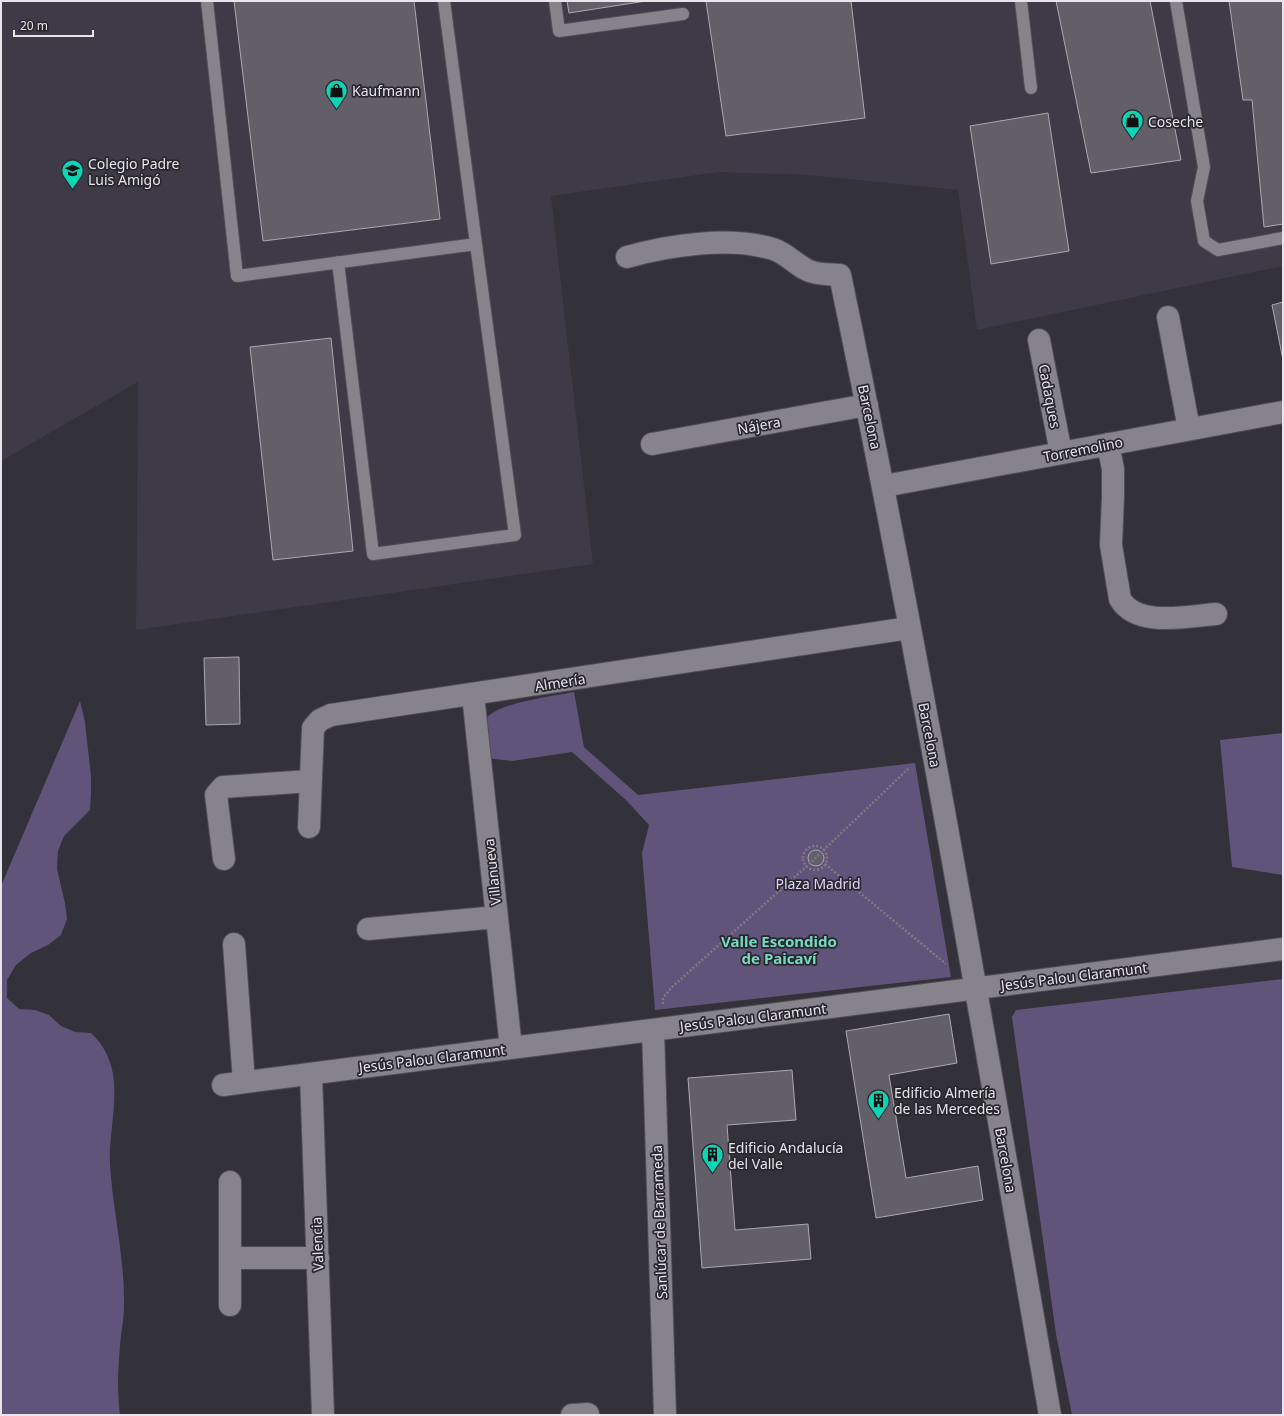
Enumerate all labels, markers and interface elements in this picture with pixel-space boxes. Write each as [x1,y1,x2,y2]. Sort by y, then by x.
scale bar [14,12,93,38]
text: 20 m [20,17,48,34]
shop icon: Kaufmann [324,77,350,110]
place label: Kaufmann [352,81,420,100]
shop icon: Coseche [1119,108,1145,141]
place label: Coseche [1148,112,1203,131]
place label: Colegio Padre Luis Amigó [88,154,180,189]
school or university icon: Colegio Padre Luis Amigó [59,158,85,191]
street label: Cadaques [1034,362,1066,430]
street label: Barcelona [854,383,886,451]
street label: Nájera [736,412,782,438]
street label: Torremolino [1042,432,1124,466]
street label: Almería [533,669,587,695]
street label: Barcelona [914,701,946,769]
street label: Villanueva [479,838,505,906]
park label: Plaza Madrid [775,874,861,893]
district label: Valle Escondido de Paicaví [721,931,837,968]
street label: Jesús Palou Claramunt [998,958,1148,995]
street label: Jesús Palou Claramunt [677,999,827,1036]
street label: Jesús Palou Claramunt [356,1040,506,1077]
place label: Edificio Almería de las Mercedes [894,1083,1000,1118]
building icon: Edificio Almería de las Mercedes [865,1087,891,1120]
street label: Barcelona [991,1126,1021,1194]
place label: Edificio Andalucía del Valle [728,1138,843,1173]
building icon: Edificio Andalucía del Valle [700,1142,726,1175]
street label: Sanlúcar de Barrameda [647,1145,671,1299]
street label: Valencia [307,1217,327,1271]

